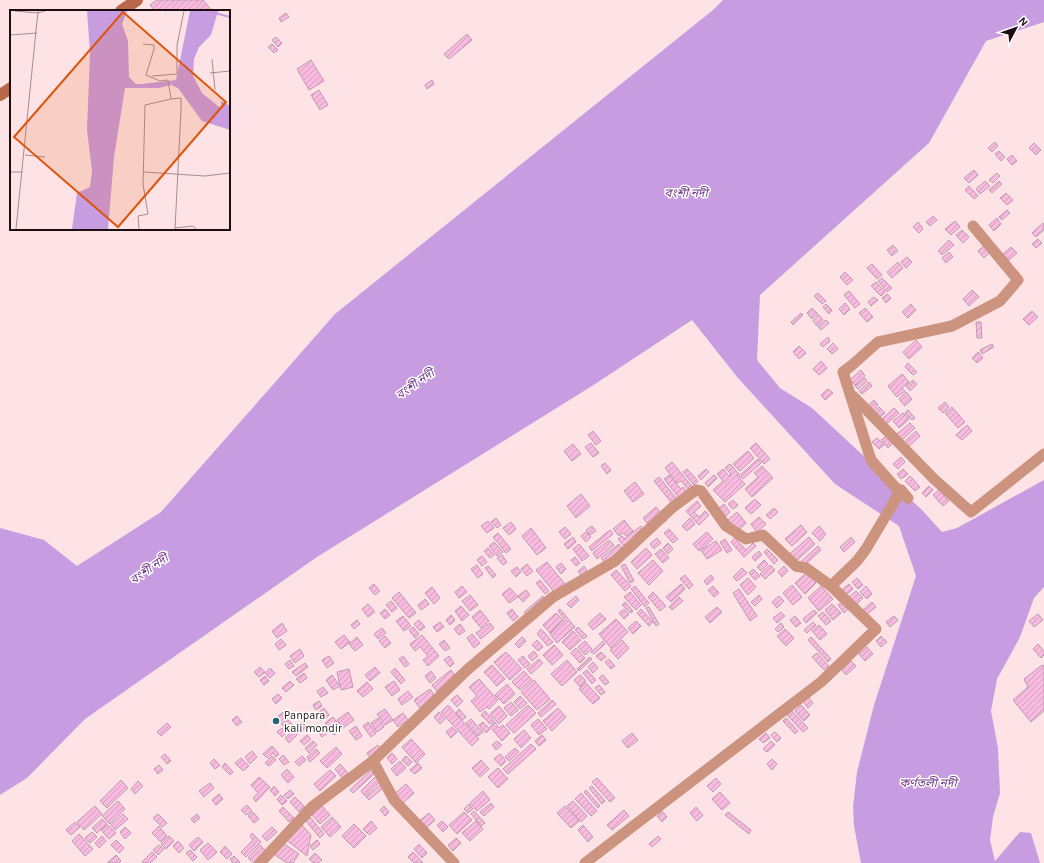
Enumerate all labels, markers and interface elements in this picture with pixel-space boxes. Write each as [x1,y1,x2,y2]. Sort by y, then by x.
north arrow [996,8,1036,48]
inset map [10,10,230,230]
text: N [1016,15,1031,29]
water label: বংশী নদী [664,186,710,200]
water label: বংশী নদী [393,364,439,402]
water label: বংশী নদী [127,549,173,587]
place label: Panpara kali mondir [284,709,342,735]
marker: Panpara kali mondir [271,716,281,726]
water label: কর্ণতলী নদী [899,776,959,790]

